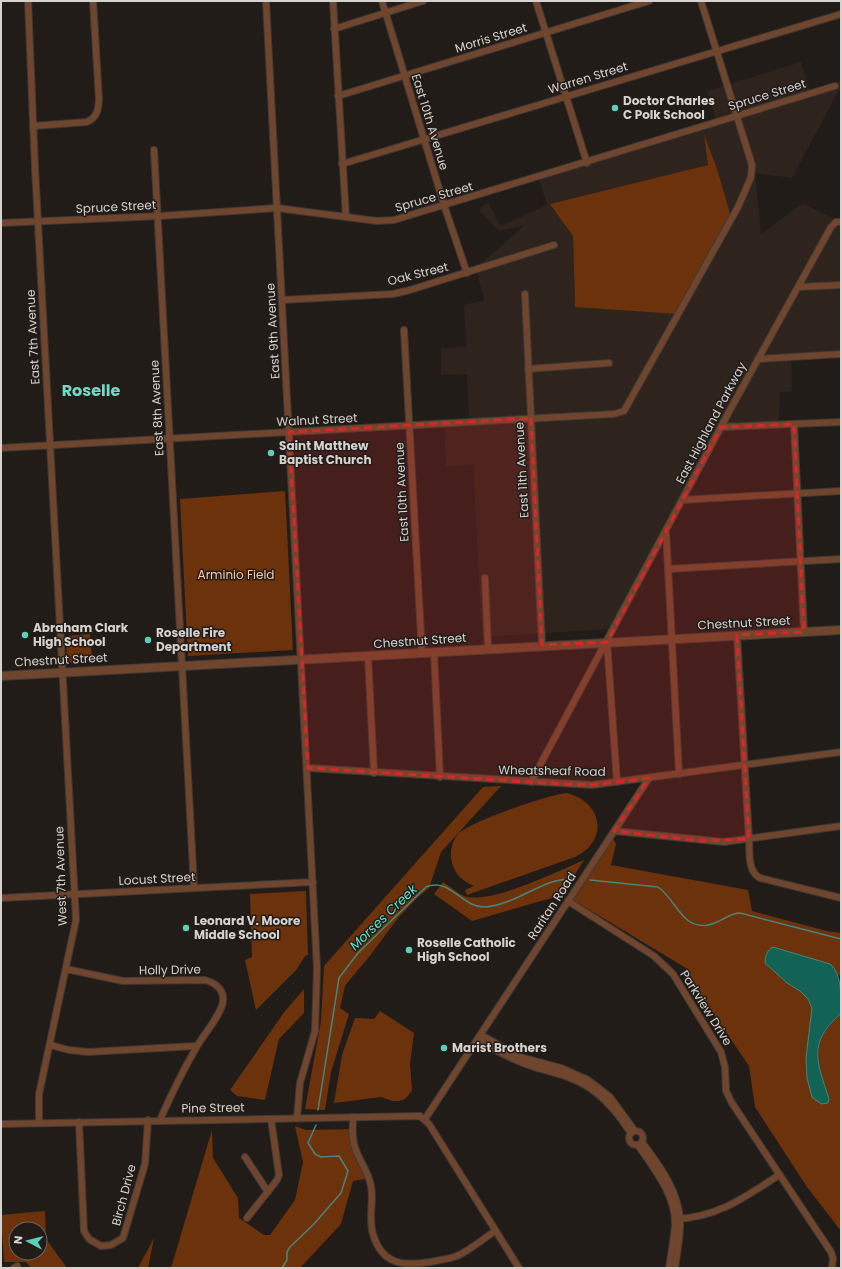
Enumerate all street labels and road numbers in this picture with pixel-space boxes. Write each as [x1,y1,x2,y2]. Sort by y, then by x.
street label: Morris Street [453,18,529,57]
street label: Warren Street [546,57,630,98]
street label: East 10th Avenue [408,72,453,172]
street label: Spruce Street [726,75,808,114]
street label: Spruce Street [393,177,475,216]
street label: Spruce Street [75,196,157,217]
street label: Oak Street [386,258,450,289]
street label: East 9th Avenue [262,283,284,379]
street label: East 7th Avenue [22,289,43,385]
street label: East Highland Parkway [671,359,750,487]
street label: East 8th Avenue [146,360,168,456]
street label: Walnut Street [276,409,358,430]
street label: East 11th Avenue [510,422,533,518]
street label: East 10th Avenue [390,442,413,542]
street label: Chestnut Street [697,612,791,633]
street label: Chestnut Street [373,629,467,652]
street label: Chestnut Street [14,649,108,670]
street label: Wheatsheaf Road [498,761,606,780]
street label: West 7th Avenue [50,826,71,926]
street label: Locust Street [118,868,196,889]
street label: Raritan Road [523,869,580,943]
street label: Holly Drive [139,960,201,979]
street label: Parkview Drive [676,967,736,1049]
street label: Pine Street [181,1098,245,1117]
street label: Birch Drive [107,1162,140,1228]

